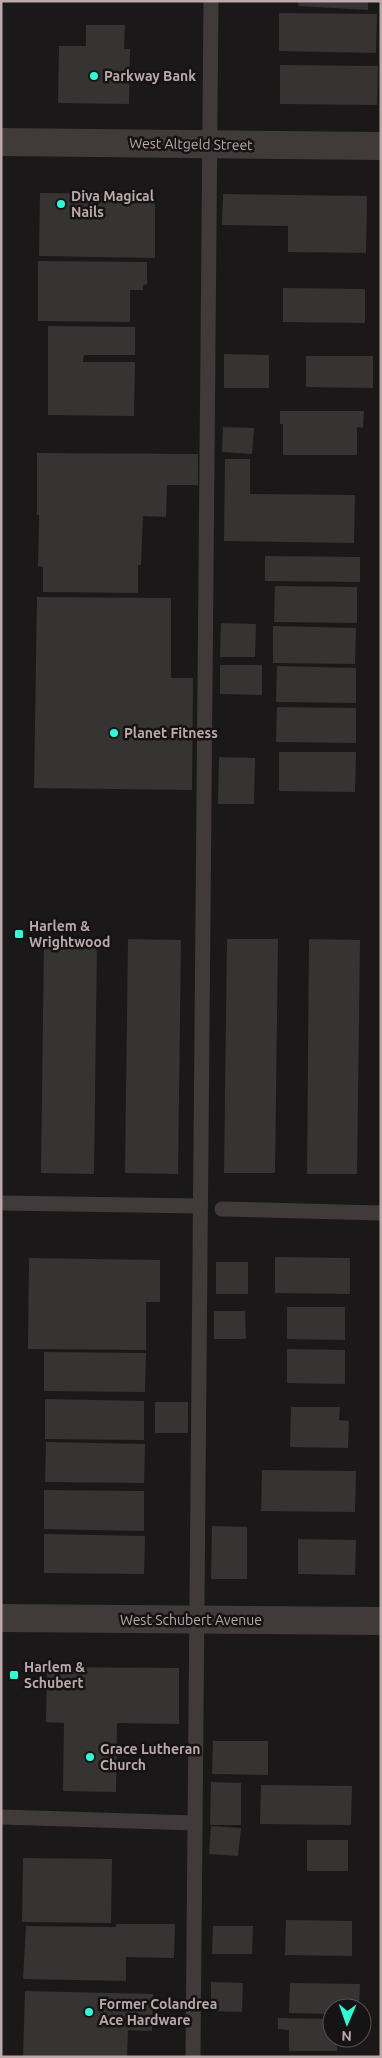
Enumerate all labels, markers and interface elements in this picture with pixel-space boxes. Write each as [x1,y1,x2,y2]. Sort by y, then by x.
place label: Parkway Bank [104,68,196,84]
marker: Parkway Bank [88,70,100,82]
street label: West Altgeld Street [129,135,253,153]
place label: Diva Magical Nails [71,188,154,220]
marker: Diva Magical Nails [55,198,67,210]
place label: Planet Fitness [124,725,218,741]
marker: Planet Fitness [108,727,120,739]
place label: Harlem & Wrightwood [29,918,110,950]
marker: Harlem & Wrightwood [13,928,25,940]
street label: West Schubert Avenue [120,1612,262,1628]
place label: Harlem & Schubert [24,1659,85,1691]
marker: Harlem & Schubert [8,1669,20,1681]
place label: Grace Lutheran Church [100,1741,201,1773]
marker: Grace Lutheran Church [84,1751,96,1763]
place label: Former Colandrea Ace Hardware [99,1996,217,2028]
north arrow [322,1998,372,2048]
marker: Former Colandrea Ace Hardware [83,2006,95,2018]
text: N [341,2028,352,2044]

